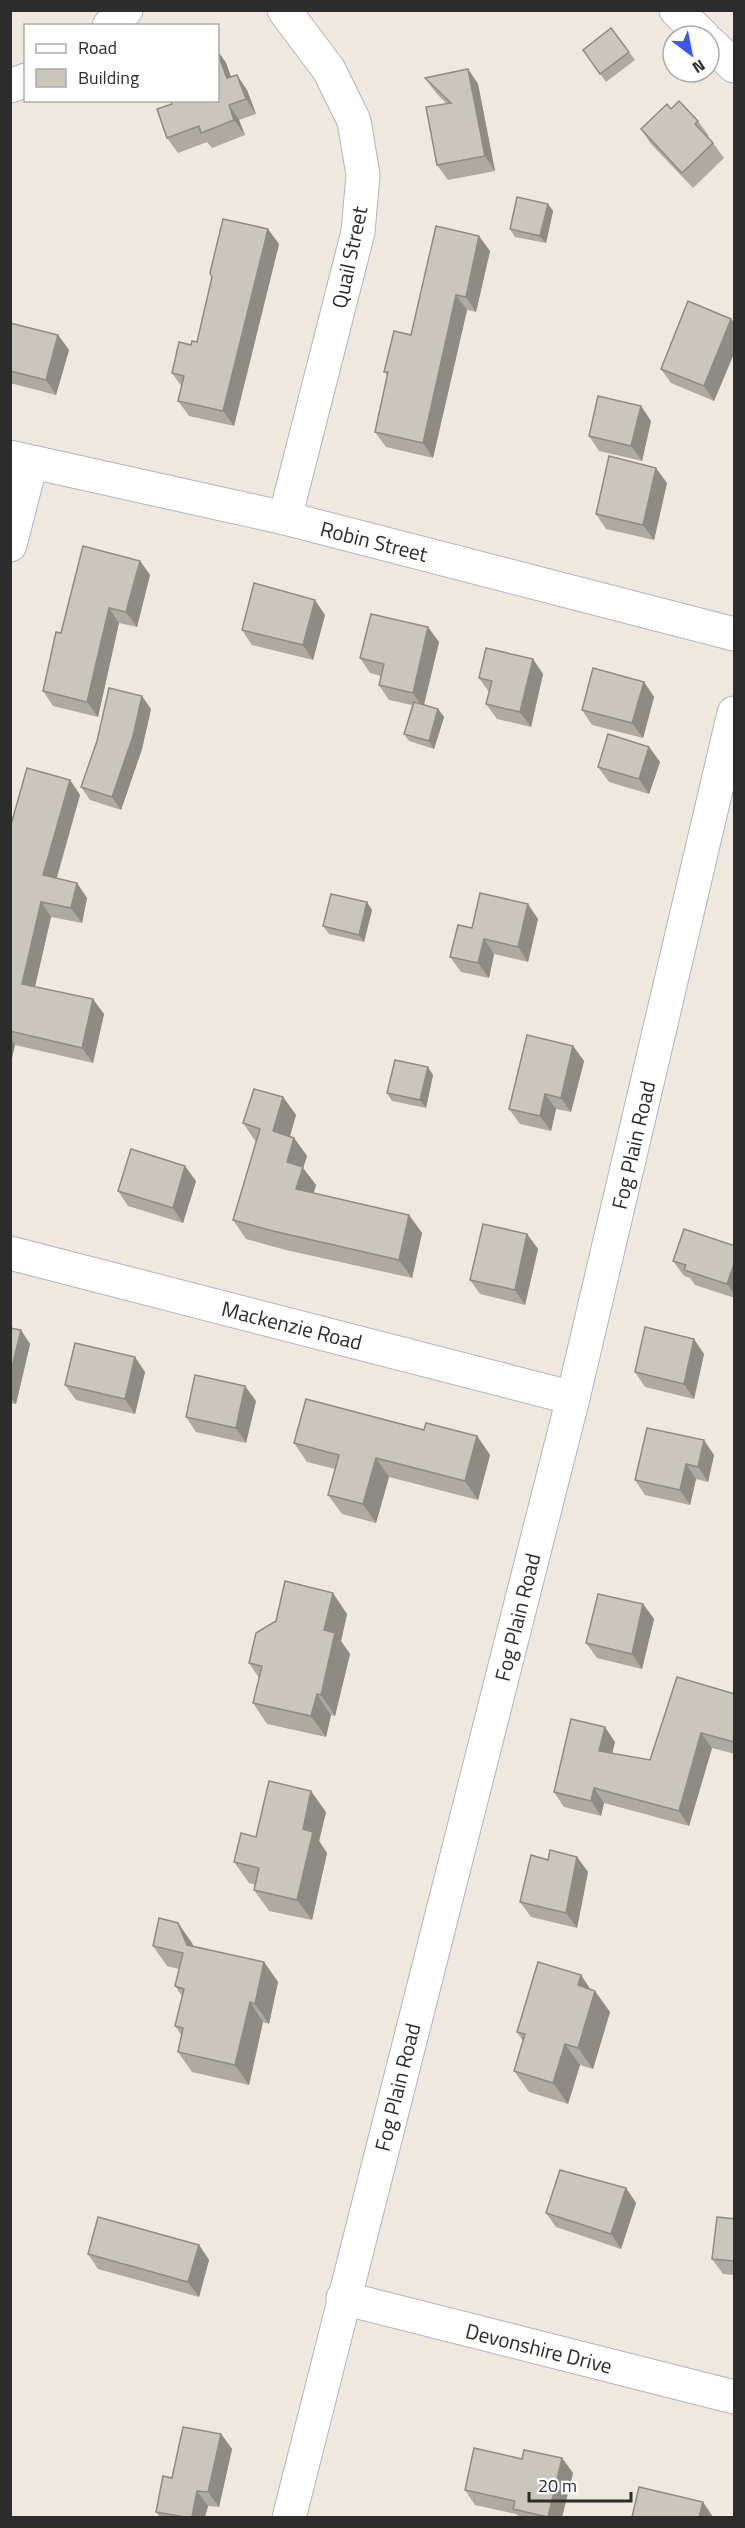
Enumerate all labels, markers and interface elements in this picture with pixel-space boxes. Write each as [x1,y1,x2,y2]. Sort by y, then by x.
legend [24,24,219,102]
north arrow [661,24,721,84]
text: Road [78,34,117,61]
text: N [688,54,710,80]
text: Building [78,64,139,91]
street label: Quail Street [323,202,376,311]
street label: Robin Street [317,512,432,570]
street label: Fog Plain Road [603,1078,663,1212]
street label: Mackenzie Road [218,1292,366,1358]
street label: Fog Plain Road [486,1550,548,1684]
street label: Fog Plain Road [366,2020,428,2154]
street label: Devonshire Drive [462,2314,616,2382]
scale bar [529,2465,631,2503]
text: 20 m [538,2472,577,2499]

